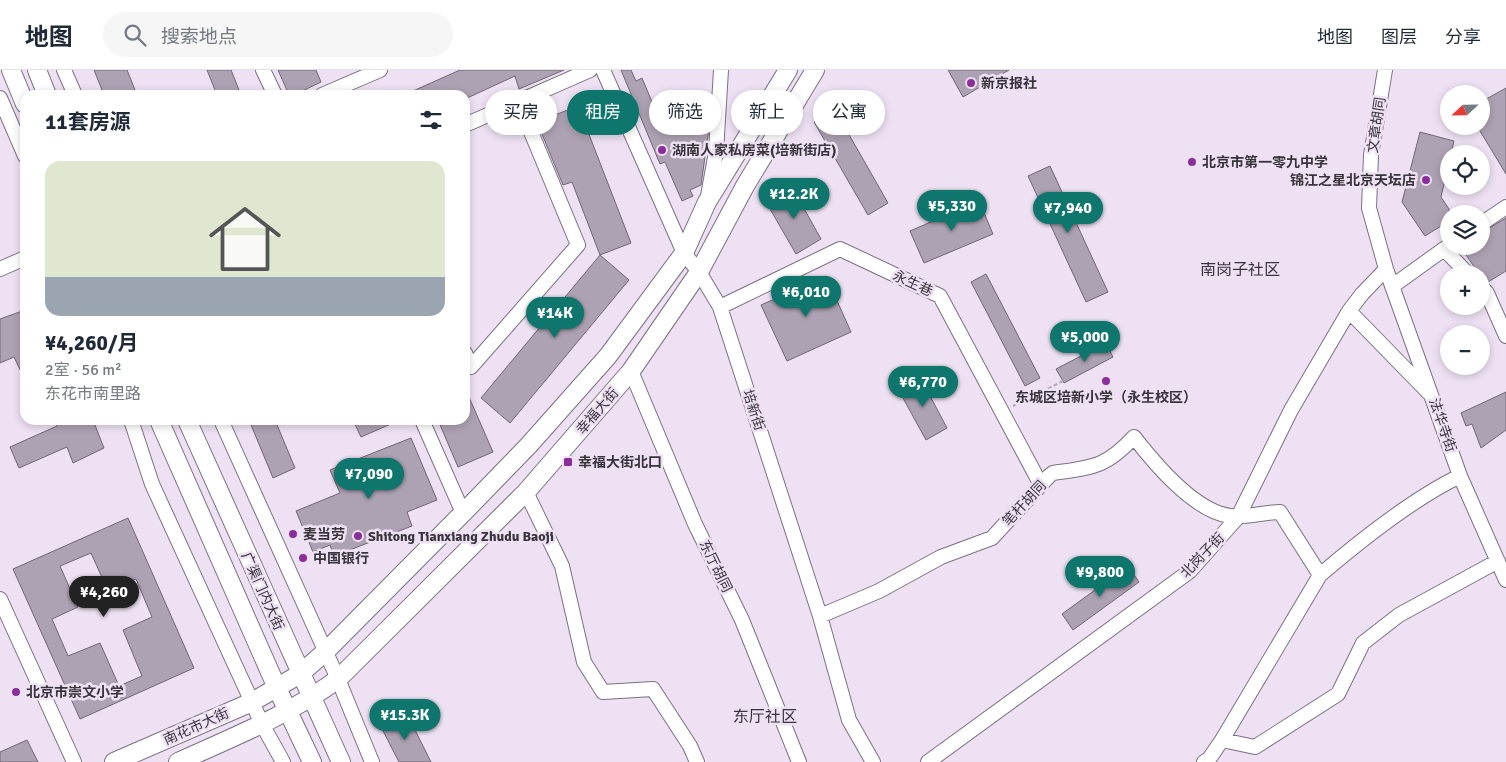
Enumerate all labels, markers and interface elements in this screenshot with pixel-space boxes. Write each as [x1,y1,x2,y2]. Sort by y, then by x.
search box [103,12,453,57]
icon: search [121,21,149,49]
text: 地图 [25,22,73,52]
text: 搜索地点 [161,25,237,49]
text: 地图 [1317,26,1353,48]
text: 图层 [1381,26,1417,48]
text: 分享 [1445,26,1481,48]
place label: 新京报社 [981,75,1037,92]
marker: 新京报社 [965,77,977,89]
north arrow [1440,85,1490,135]
map controls [1440,85,1490,375]
chip: 买房 [485,90,557,135]
chip: 租房 [567,90,639,135]
chip: 筛选 [649,90,721,135]
chip: 新上 [731,90,803,135]
chip: 公寓 [813,90,885,135]
street label: 文章胡同 [1364,96,1389,154]
icon: filters [417,106,445,134]
text: 11套房源 [45,109,131,135]
place label: 湖南人家私房菜(培新街店) [672,142,837,159]
marker: 湖南人家私房菜(培新街店) [656,144,668,156]
button: locate [1440,145,1490,195]
place label: 北京市第一零九中学 [1202,154,1328,171]
marker: 北京市第一零九中学 [1186,156,1198,168]
place label: 锦江之星北京天坛店 [1290,172,1416,189]
marker: 锦江之星北京天坛店 [1420,174,1432,186]
pin: ¥12.2K [753,178,835,220]
text: ¥12.2K [769,184,819,204]
pin: ¥5,330 [911,190,993,232]
pin: ¥7,940 [1027,191,1109,234]
icon: home [200,194,290,284]
text: ¥5,330 [928,196,976,216]
text: ¥7,940 [1044,198,1092,218]
button: layers [1440,205,1490,255]
district label: 南岗子社区 [1200,260,1280,280]
button: + [1440,265,1490,315]
street label: 永生巷 [890,267,935,300]
pin: ¥6,010 [765,276,847,318]
text: ¥6,010 [782,282,830,302]
pin: ¥14K [525,296,585,339]
text: ¥14K [537,303,573,323]
pin: ¥5,000 [1044,320,1126,363]
button: − [1440,325,1490,375]
text: ¥5,000 [1061,327,1109,347]
text: ¥4,260/月 [45,330,138,356]
text: 2室 · 56 m² [45,360,122,380]
pin: ¥6,770 [882,366,964,408]
text: ¥6,770 [899,372,947,392]
marker: 东城区培新小学（永生校区） [1100,375,1112,387]
text: 东花市南里路 [45,384,141,404]
street label: 幸福大街 [573,385,622,438]
street label: 培新街 [739,388,768,433]
place label: 东城区培新小学（永生校区） [1015,389,1197,406]
street label: 法华寺街 [1425,396,1460,454]
place label: 幸福大街北口 [578,454,662,471]
marker: 幸福大街北口 [562,456,574,468]
pin: ¥7,090 [328,458,410,500]
text: ¥7,090 [345,464,393,484]
street label: 笔杆胡同 [999,477,1050,530]
place label: 麦当劳 [303,526,345,543]
marker: 麦当劳 [287,528,299,540]
place label: Shitong Tianxiang Zhudu Baoji [368,528,554,545]
street label: 北岗子街 [1177,529,1228,581]
marker: Shitong Tianxiang Zhudu Baoji [352,530,364,542]
street label: 东厅胡同 [696,537,735,595]
street label: 广渠门内大街 [238,549,287,633]
place label: 中国银行 [313,550,369,567]
marker: 中国银行 [297,552,309,564]
pin: ¥9,800 [1059,556,1141,598]
text: ¥9,800 [1076,562,1124,582]
pin: ¥4,260 [63,576,145,618]
text: ¥4,260 [80,582,128,602]
place label: 北京市崇文小学 [26,684,124,701]
marker: 北京市崇文小学 [10,686,22,698]
pin: ¥15.3K [364,698,446,741]
street label: 南花市大街 [161,704,232,748]
text: ¥15.3K [380,705,430,725]
district label: 东厅社区 [733,707,797,727]

